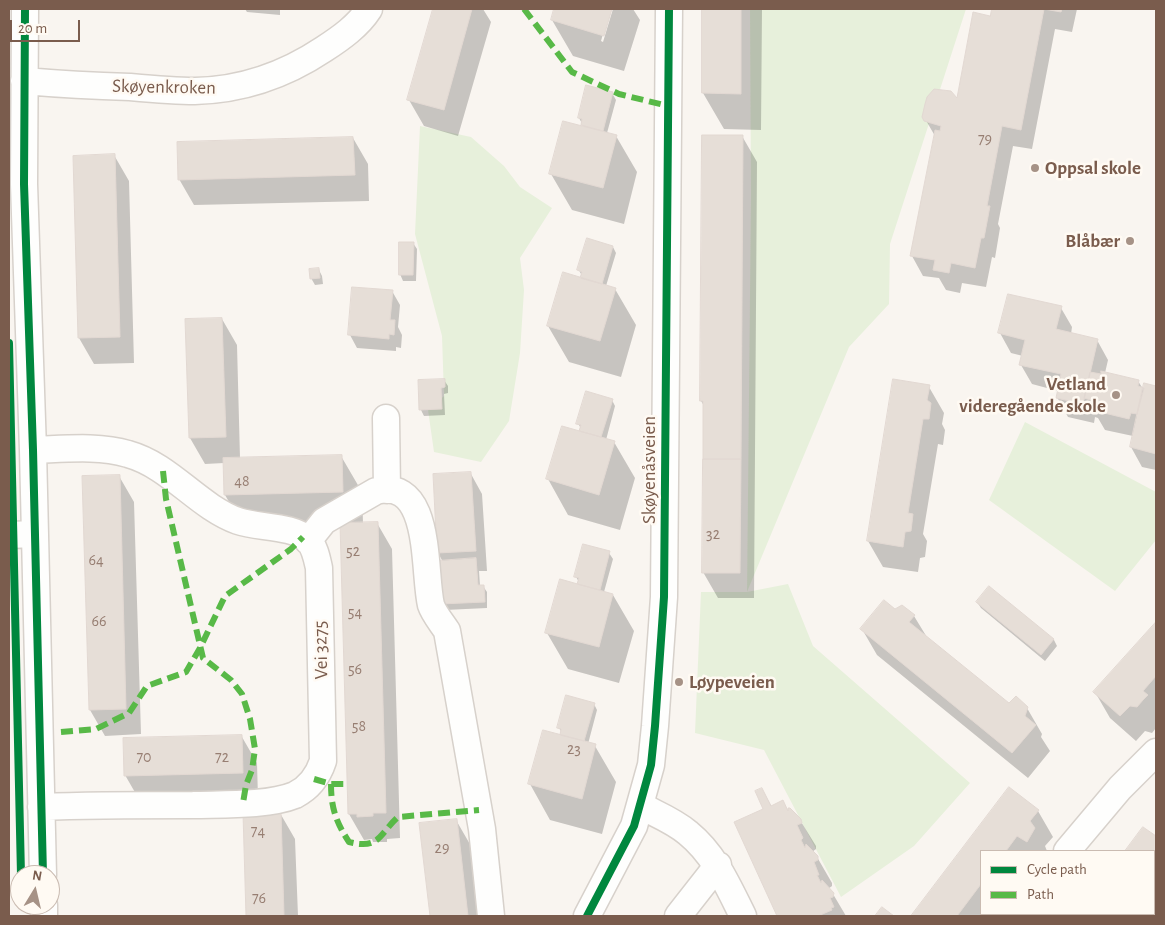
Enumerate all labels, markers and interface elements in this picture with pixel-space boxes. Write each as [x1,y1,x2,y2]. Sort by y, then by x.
scale bar [12,10,82,42]
text: 20 m [18,21,47,36]
street label: Skøyenkroken [112,75,216,99]
house number: 79 [978,129,992,149]
place label: Oppsal skole [1045,157,1141,179]
marker: Oppsal skole [1029,162,1041,174]
place label: Blåbær [1065,230,1120,252]
marker: Blåbær [1124,235,1136,247]
place label: Vetland videregående skole [959,373,1106,417]
marker: Vetland videregående skole [1110,389,1122,401]
street label: Skøyenåsveien [638,416,660,524]
house number: 48 [234,471,250,491]
house number: 32 [706,524,720,544]
house number: 52 [346,541,360,561]
house number: 64 [88,550,104,570]
house number: 54 [348,602,362,622]
house number: 66 [91,611,107,631]
street label: Vei 3275 [309,620,333,680]
house number: 56 [348,659,362,679]
place label: Løypeveien [689,671,775,693]
marker: Løypeveien [673,676,685,688]
house number: 58 [352,716,366,736]
house number: 23 [567,739,581,759]
house number: 70 [136,747,152,767]
house number: 72 [215,747,229,767]
house number: 74 [251,821,265,841]
house number: 29 [435,838,449,858]
legend [980,850,1155,915]
text: Cycle path [1027,862,1087,877]
north arrow [10,865,60,915]
text: N [31,868,43,884]
text: Path [1027,887,1054,902]
house number: 76 [252,888,266,908]

